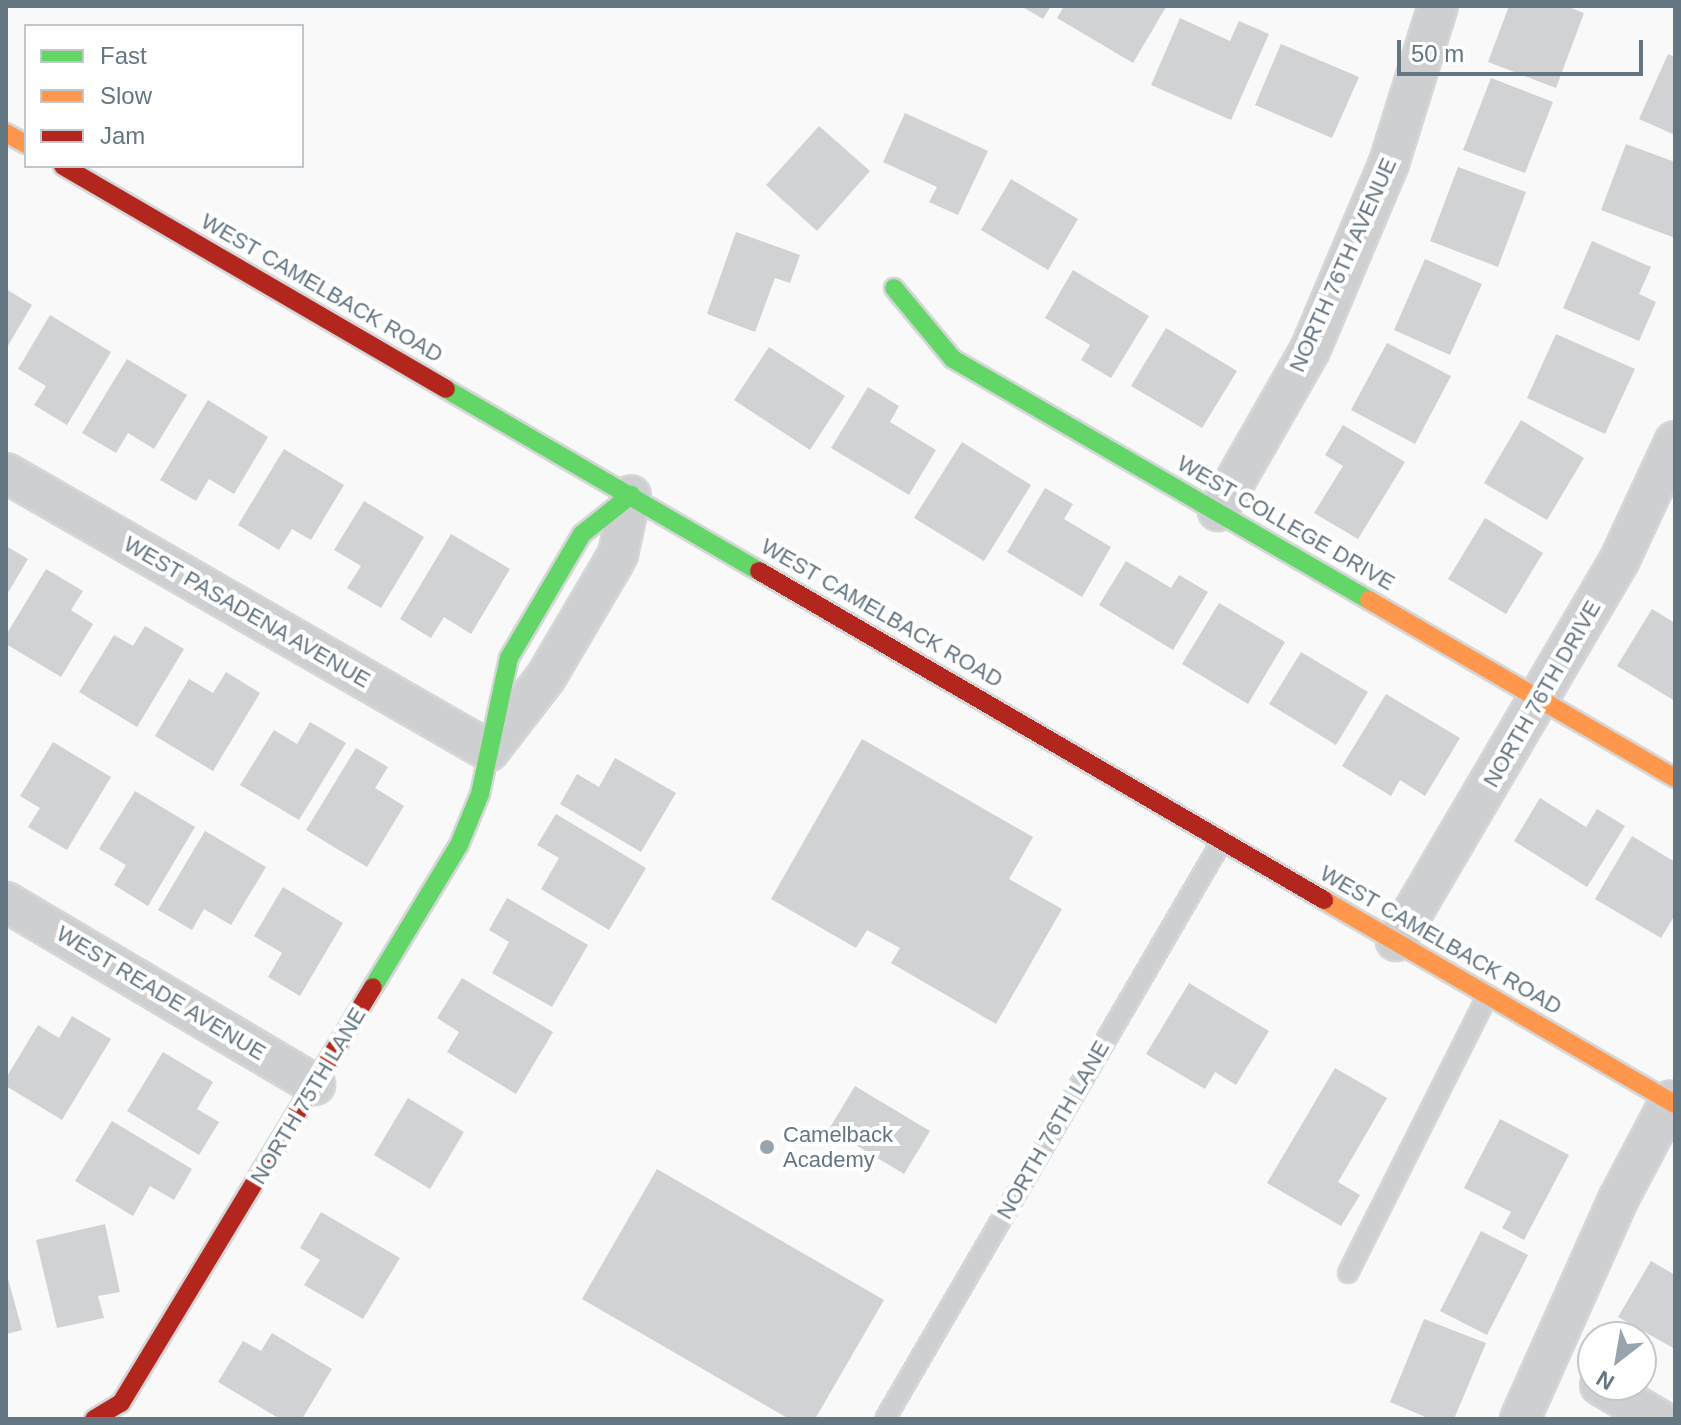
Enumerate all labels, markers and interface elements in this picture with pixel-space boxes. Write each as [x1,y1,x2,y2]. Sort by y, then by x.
legend [24,24,304,168]
scale bar [1401,24,1647,74]
text: 50 m [1411,40,1464,67]
text: Fast [100,42,147,69]
text: Slow [100,82,152,109]
text: Jam [100,122,145,149]
street label: NORTH 76TH AVENUE [1284,153,1402,377]
street label: WEST CAMELBACK ROAD [196,208,448,368]
street label: WEST COLLEGE DRIVE [1172,450,1400,596]
street label: WEST PASADENA AVENUE [118,530,376,694]
street label: WEST CAMELBACK ROAD [756,533,1008,693]
street label: NORTH 76TH DRIVE [1478,596,1606,792]
street label: WEST CAMELBACK ROAD [1315,860,1567,1020]
street label: WEST READE AVENUE [51,920,271,1066]
street label: NORTH 75TH LANE [245,1003,371,1189]
street label: NORTH 76TH LANE [991,1036,1115,1224]
place label: Camelback Academy [783,1121,893,1172]
marker: Camelback Academy [758,1138,776,1156]
north arrow [1577,1321,1657,1401]
text: N [1592,1365,1619,1395]

